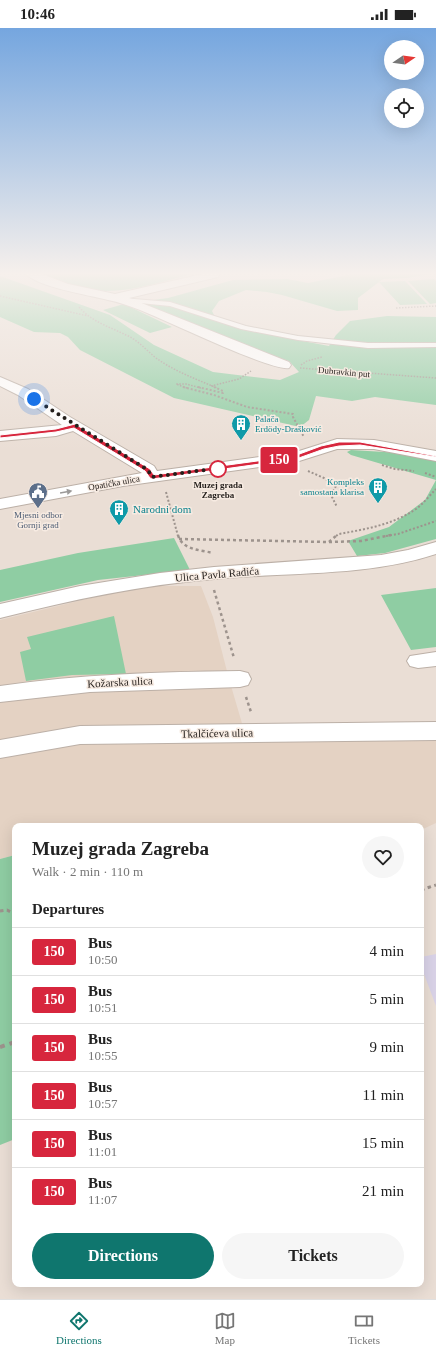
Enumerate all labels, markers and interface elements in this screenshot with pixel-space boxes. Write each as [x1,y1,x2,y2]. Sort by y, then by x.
text: 10:46 [20,6,55,22]
north arrow [384,40,424,80]
map controls [384,40,424,128]
button: locate [384,88,424,128]
street label: Dubravkin put [318,365,371,379]
your location [24,389,44,409]
building icon: Palača Erdödy-Drašković [230,413,252,441]
place label: Palača Erdödy-Drašković [255,414,321,434]
line badge: 150 [256,447,302,473]
text: 150 [269,452,290,467]
marker: Muzej grada Zagreba [209,460,227,478]
street label: Opatička ulica [87,474,141,492]
building icon: Kompleks samostana klarisa [367,476,389,504]
place label: Kompleks samostana klarisa [300,477,364,497]
place label: Muzej grada Zagreba [193,480,243,500]
public building icon: Mjesni odbor Gornji grad [27,481,49,509]
one-way arrow [60,488,72,494]
building icon: Narodni dom [108,498,130,526]
place label: Narodni dom [133,503,192,515]
place label: Mjesni odbor Gornji grad [14,510,62,530]
street label: Ulica Pavla Radića [174,564,260,584]
street label: Kožarska ulica [87,674,153,690]
street label: Tkalčićeva ulica [181,726,253,740]
button: heart [362,836,404,878]
text: Muzej grada Zagreba [32,838,209,859]
text: Walk · 2 min · 110 m [32,864,143,879]
text: Departures [32,901,104,917]
text: Bus [88,935,112,951]
text: 4 min [369,943,404,959]
text: 150 [44,944,65,959]
text: 10:50 [88,952,118,967]
text: Bus [88,983,112,999]
text: 5 min [369,991,404,1007]
text: 150 [44,992,65,1007]
text: 10:51 [88,1000,118,1015]
text: Bus [88,1031,112,1047]
text: 9 min [369,1039,404,1055]
text: 150 [44,1040,65,1055]
text: 10:55 [88,1048,118,1063]
text: Bus [88,1079,112,1095]
text: 11 min [362,1087,404,1103]
text: 150 [44,1088,65,1103]
text: 10:57 [88,1096,118,1111]
text: Bus [88,1127,112,1143]
text: 15 min [362,1135,404,1151]
text: 150 [44,1136,65,1151]
text: 11:01 [88,1144,117,1159]
text: Bus [88,1175,112,1191]
text: 21 min [362,1183,404,1199]
text: 150 [44,1184,65,1199]
text: 11:07 [88,1192,117,1207]
button: Directions [32,1233,214,1279]
button: Tickets [222,1233,404,1279]
tab: Directions [56,1310,102,1346]
tab: Map [214,1310,236,1346]
tab: Tickets [348,1310,380,1346]

